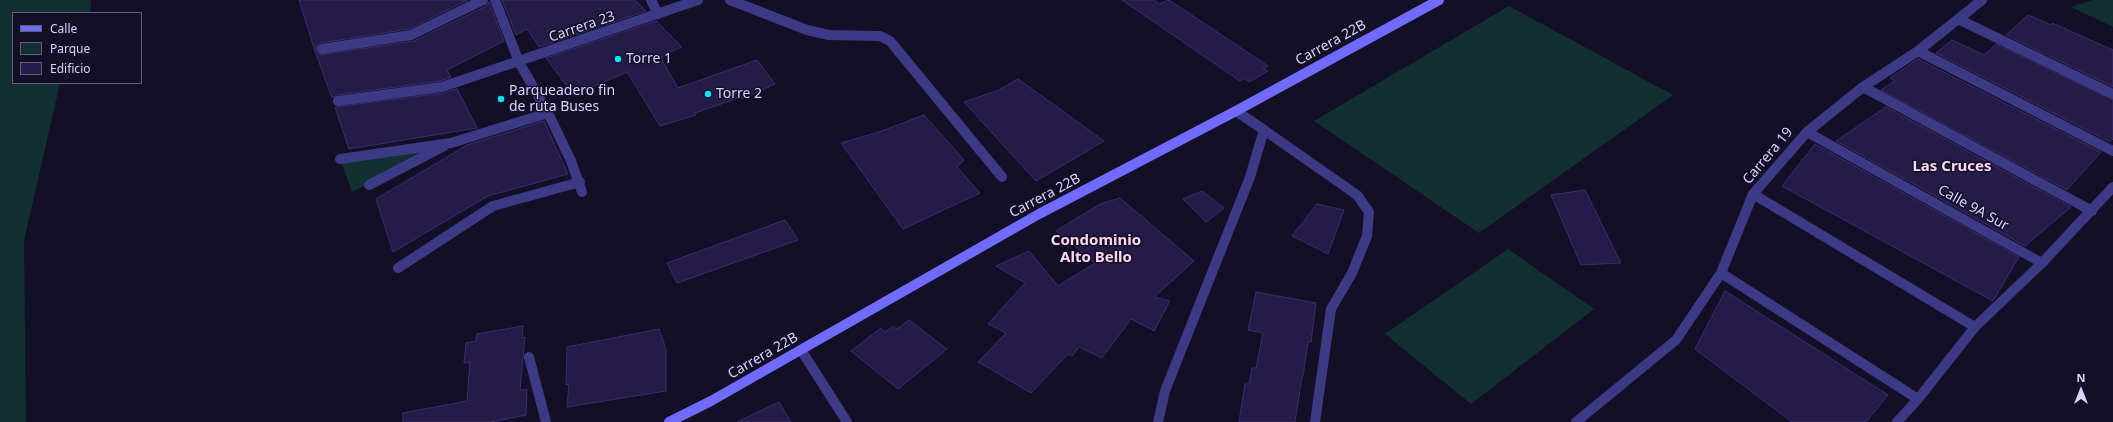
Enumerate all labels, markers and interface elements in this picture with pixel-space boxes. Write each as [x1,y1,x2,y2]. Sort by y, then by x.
street label: Carrera 23 [547,8,617,46]
legend [12,12,142,84]
street label: Carrera 22B [1293,17,1369,69]
text: Calle [50,20,77,37]
text: Parque [50,40,90,57]
place label: Torre 1 [626,51,672,67]
marker: Torre 1 [613,54,623,64]
text: Edificio [50,60,91,77]
place label: Parqueadero fin de ruta Buses [509,83,615,116]
place label: Torre 2 [716,86,762,102]
marker: Torre 2 [703,89,713,99]
marker: Parqueadero fin de ruta Buses [496,94,506,104]
street label: Carrera 19 [1739,124,1797,188]
district label: Las Cruces [1912,158,1992,176]
street label: Carrera 22B [1007,170,1083,222]
street label: Calle 9A Sur [1935,182,2011,234]
district label: Condominio Alto Bello [1051,232,1141,267]
street label: Carrera 22B [725,329,801,383]
north arrow [2061,370,2101,410]
text: N [2077,370,2085,385]

